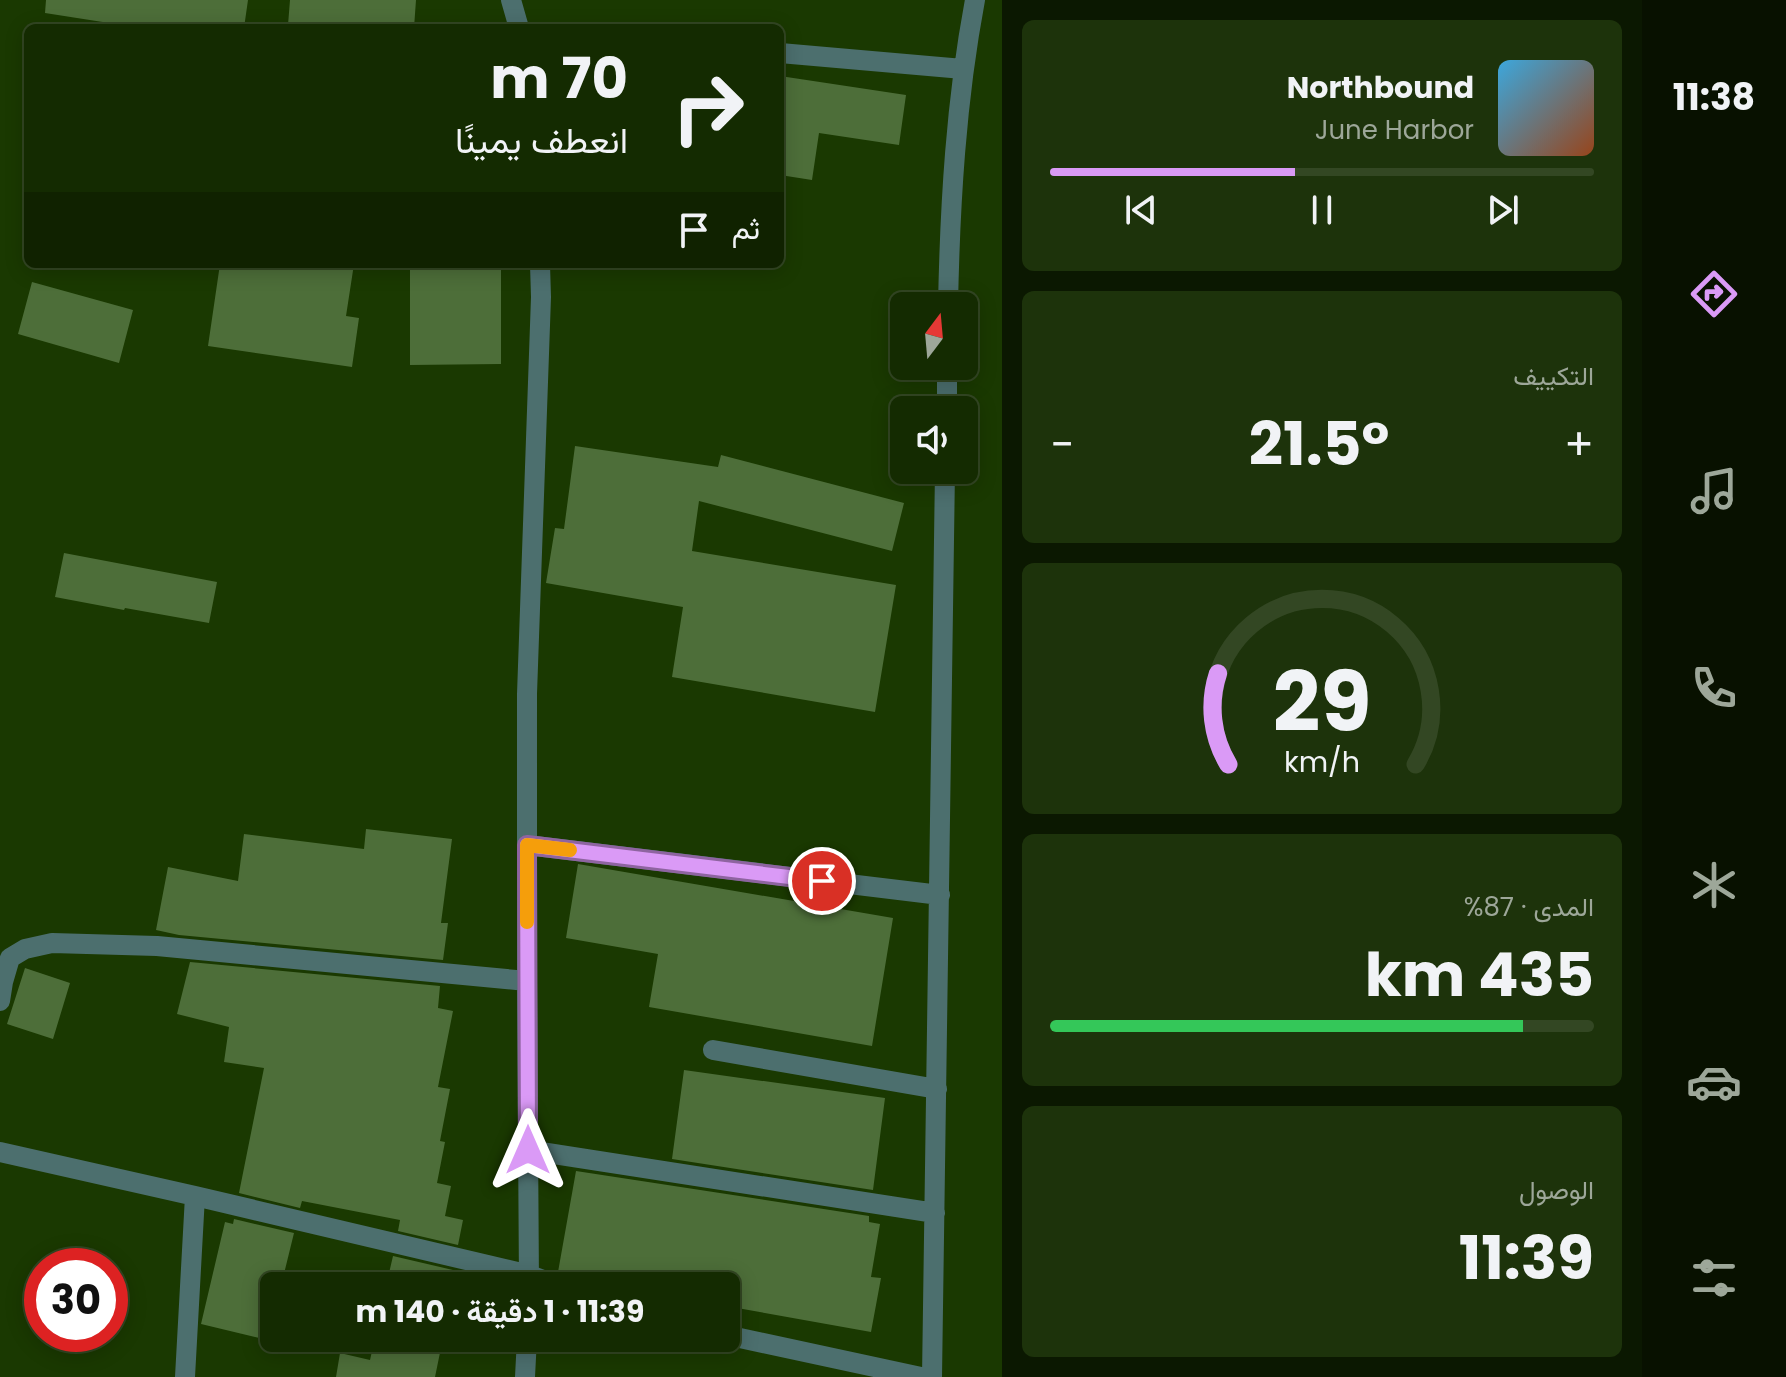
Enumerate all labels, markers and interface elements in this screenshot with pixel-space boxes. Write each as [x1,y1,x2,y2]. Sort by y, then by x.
text: 70 m [490,39,628,118]
icon: right [656,56,760,160]
text: Northbound [1287,66,1474,109]
text: 11:38 [1673,72,1755,123]
text: June Harbor [1315,112,1474,148]
text: انعطف يمينًا [455,115,628,166]
icon: previous [1119,188,1163,232]
icon: pause [1300,188,1344,232]
icon: next [1481,188,1525,232]
text: ثم [732,207,760,250]
icon: arrive [672,208,716,252]
icon: directions [1686,266,1742,322]
north arrow [890,292,978,380]
map controls [890,292,978,484]
text: التكييف [1513,358,1594,394]
button: sound [890,396,978,484]
text: 21.5° [1249,402,1389,486]
text: − [1050,414,1074,475]
text: + [1564,414,1594,475]
icon: music [1686,463,1742,519]
text: 29 [1273,643,1371,759]
icon: phone [1686,660,1742,716]
text: km/h [1284,742,1360,782]
pin [788,847,856,915]
icon: climate [1686,857,1742,913]
icon: arrive [800,859,844,903]
text: المدى · 87% [1464,889,1594,925]
text: 435 km [1365,933,1594,1017]
icon: car [1686,1054,1742,1110]
position arrow [486,1108,570,1192]
text: الوصول [1519,1172,1594,1208]
text: 11:39 [1459,1216,1594,1300]
speed limit sign: 30 [24,1248,128,1352]
icon: filters [1686,1250,1742,1306]
text: 11:39 · 1 دقيقة · 140 m [356,1290,644,1333]

